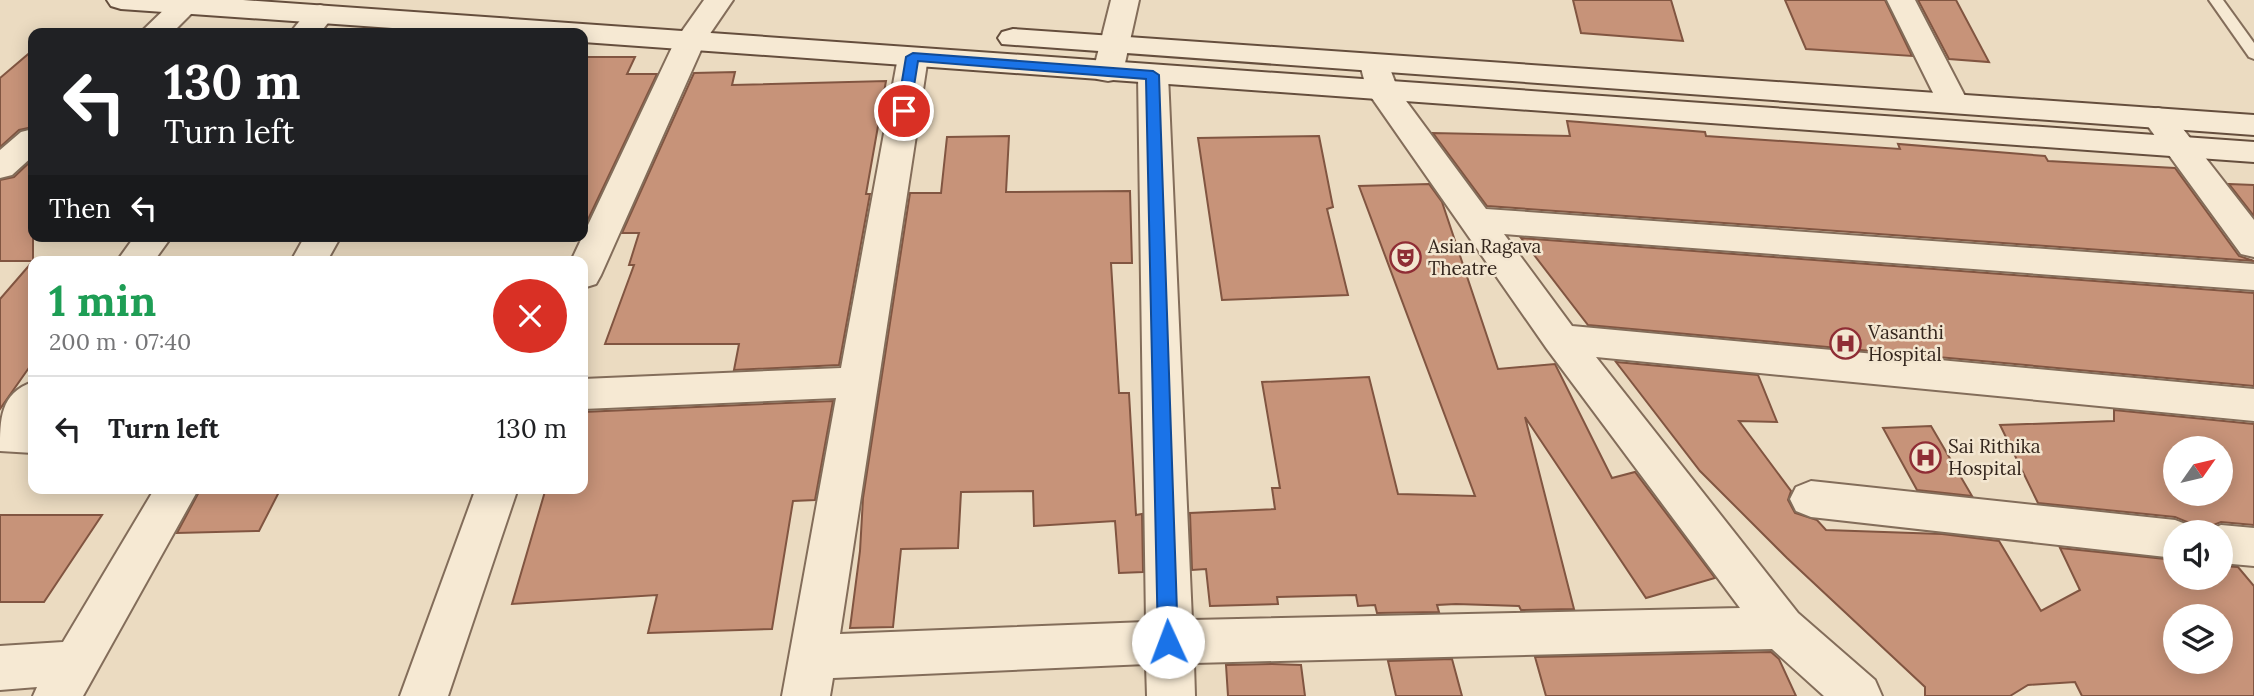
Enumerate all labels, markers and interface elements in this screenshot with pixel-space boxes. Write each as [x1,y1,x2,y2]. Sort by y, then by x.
text: 130 m [164,50,300,112]
icon: left [49,56,140,147]
pin [874,81,934,141]
icon: arrive [885,92,923,130]
text: Turn left [164,111,294,152]
icon: left [125,189,163,227]
text: Then [49,192,111,225]
place label: Asian Ragava Theatre [1427,234,1542,280]
theatre icon: Asian Ragava Theatre [1388,240,1422,274]
text: 1 min [49,274,156,328]
button: close [493,279,567,353]
place label: Vasanthi Hospital [1867,320,1944,366]
hospital icon: Vasanthi Hospital [1828,326,1862,360]
text: 200 m · 07:40 [49,327,191,356]
icon: left [49,410,87,448]
text: Turn left [108,412,219,445]
text: 130 m [497,412,567,445]
place label: Sai Rithika Hospital [1948,434,2041,480]
north arrow [2163,436,2233,506]
map controls [2163,436,2233,674]
hospital icon: Sai Rithika Hospital [1908,440,1942,474]
button: sound [2163,520,2233,590]
button: layers [2163,604,2233,674]
position arrow [1131,605,1205,679]

